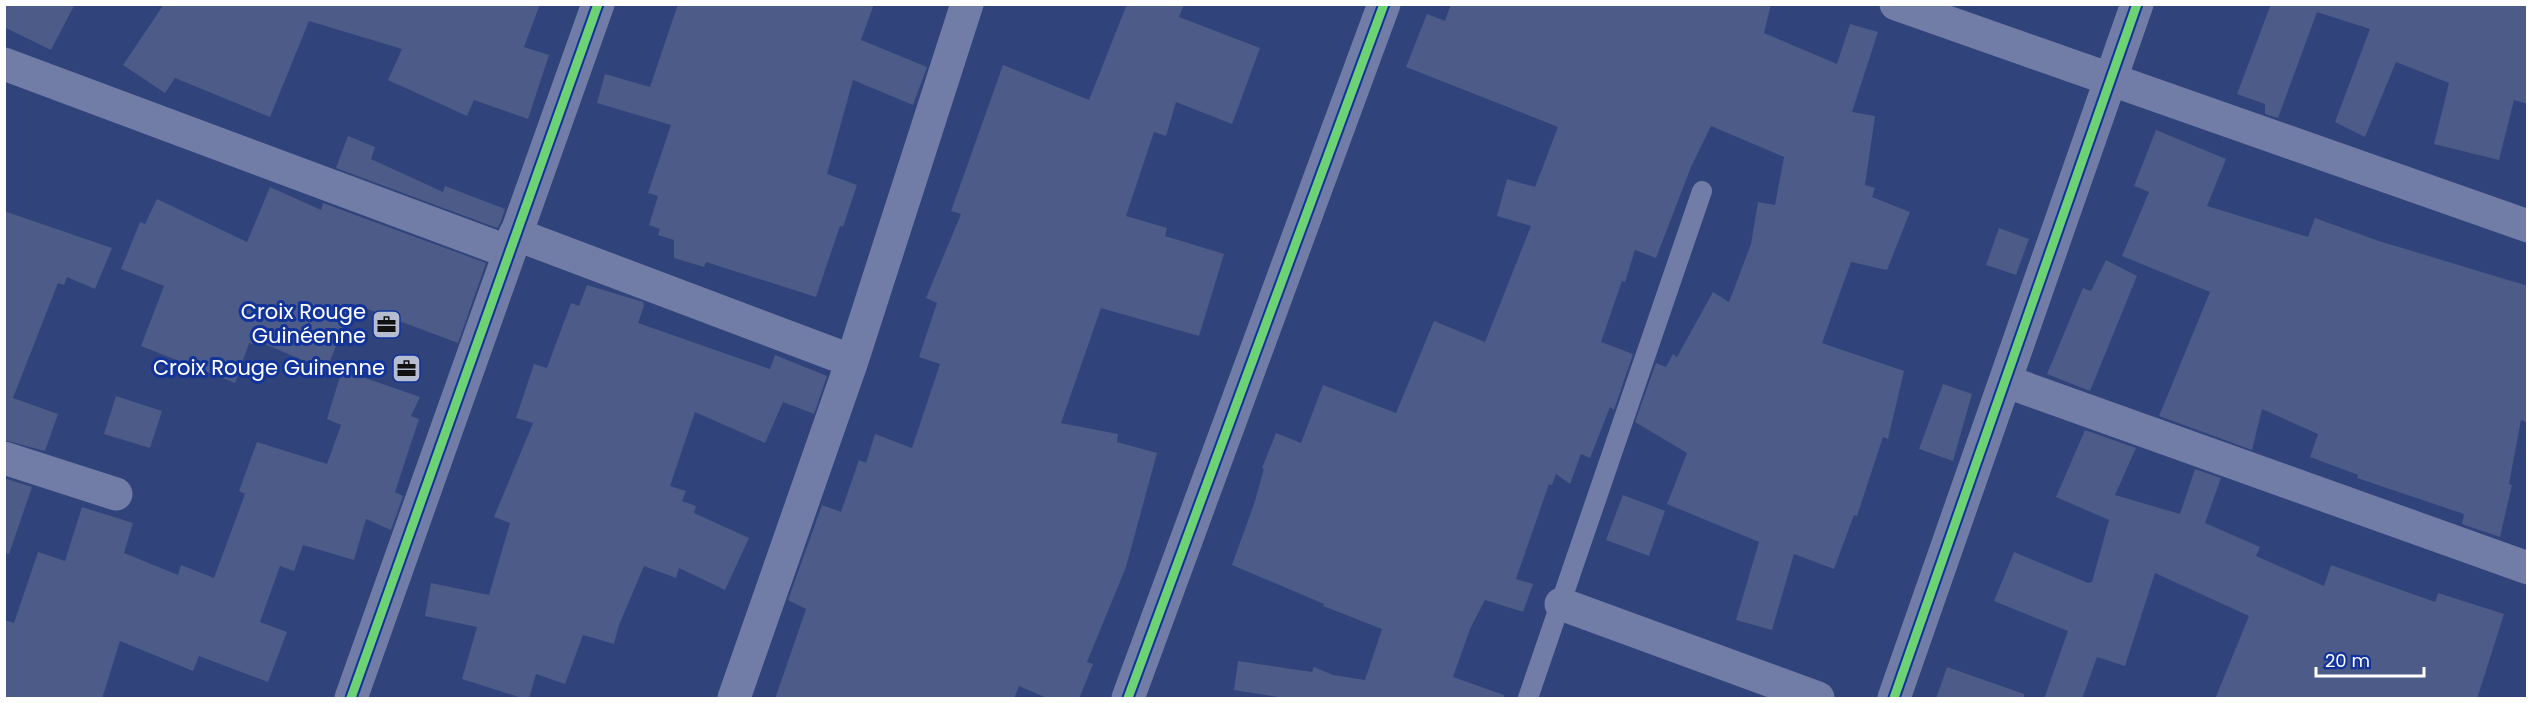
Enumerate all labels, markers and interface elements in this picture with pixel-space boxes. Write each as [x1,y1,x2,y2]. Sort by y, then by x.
place label: Croix Rouge Guinéenne [241,297,366,350]
office icon: Croix Rouge Guinéenne [371,308,403,340]
office icon: Croix Rouge Guinenne [390,352,422,384]
place label: Croix Rouge Guinenne [153,353,385,382]
scale bar [2316,640,2424,678]
text: 20 m [2325,648,2370,673]

